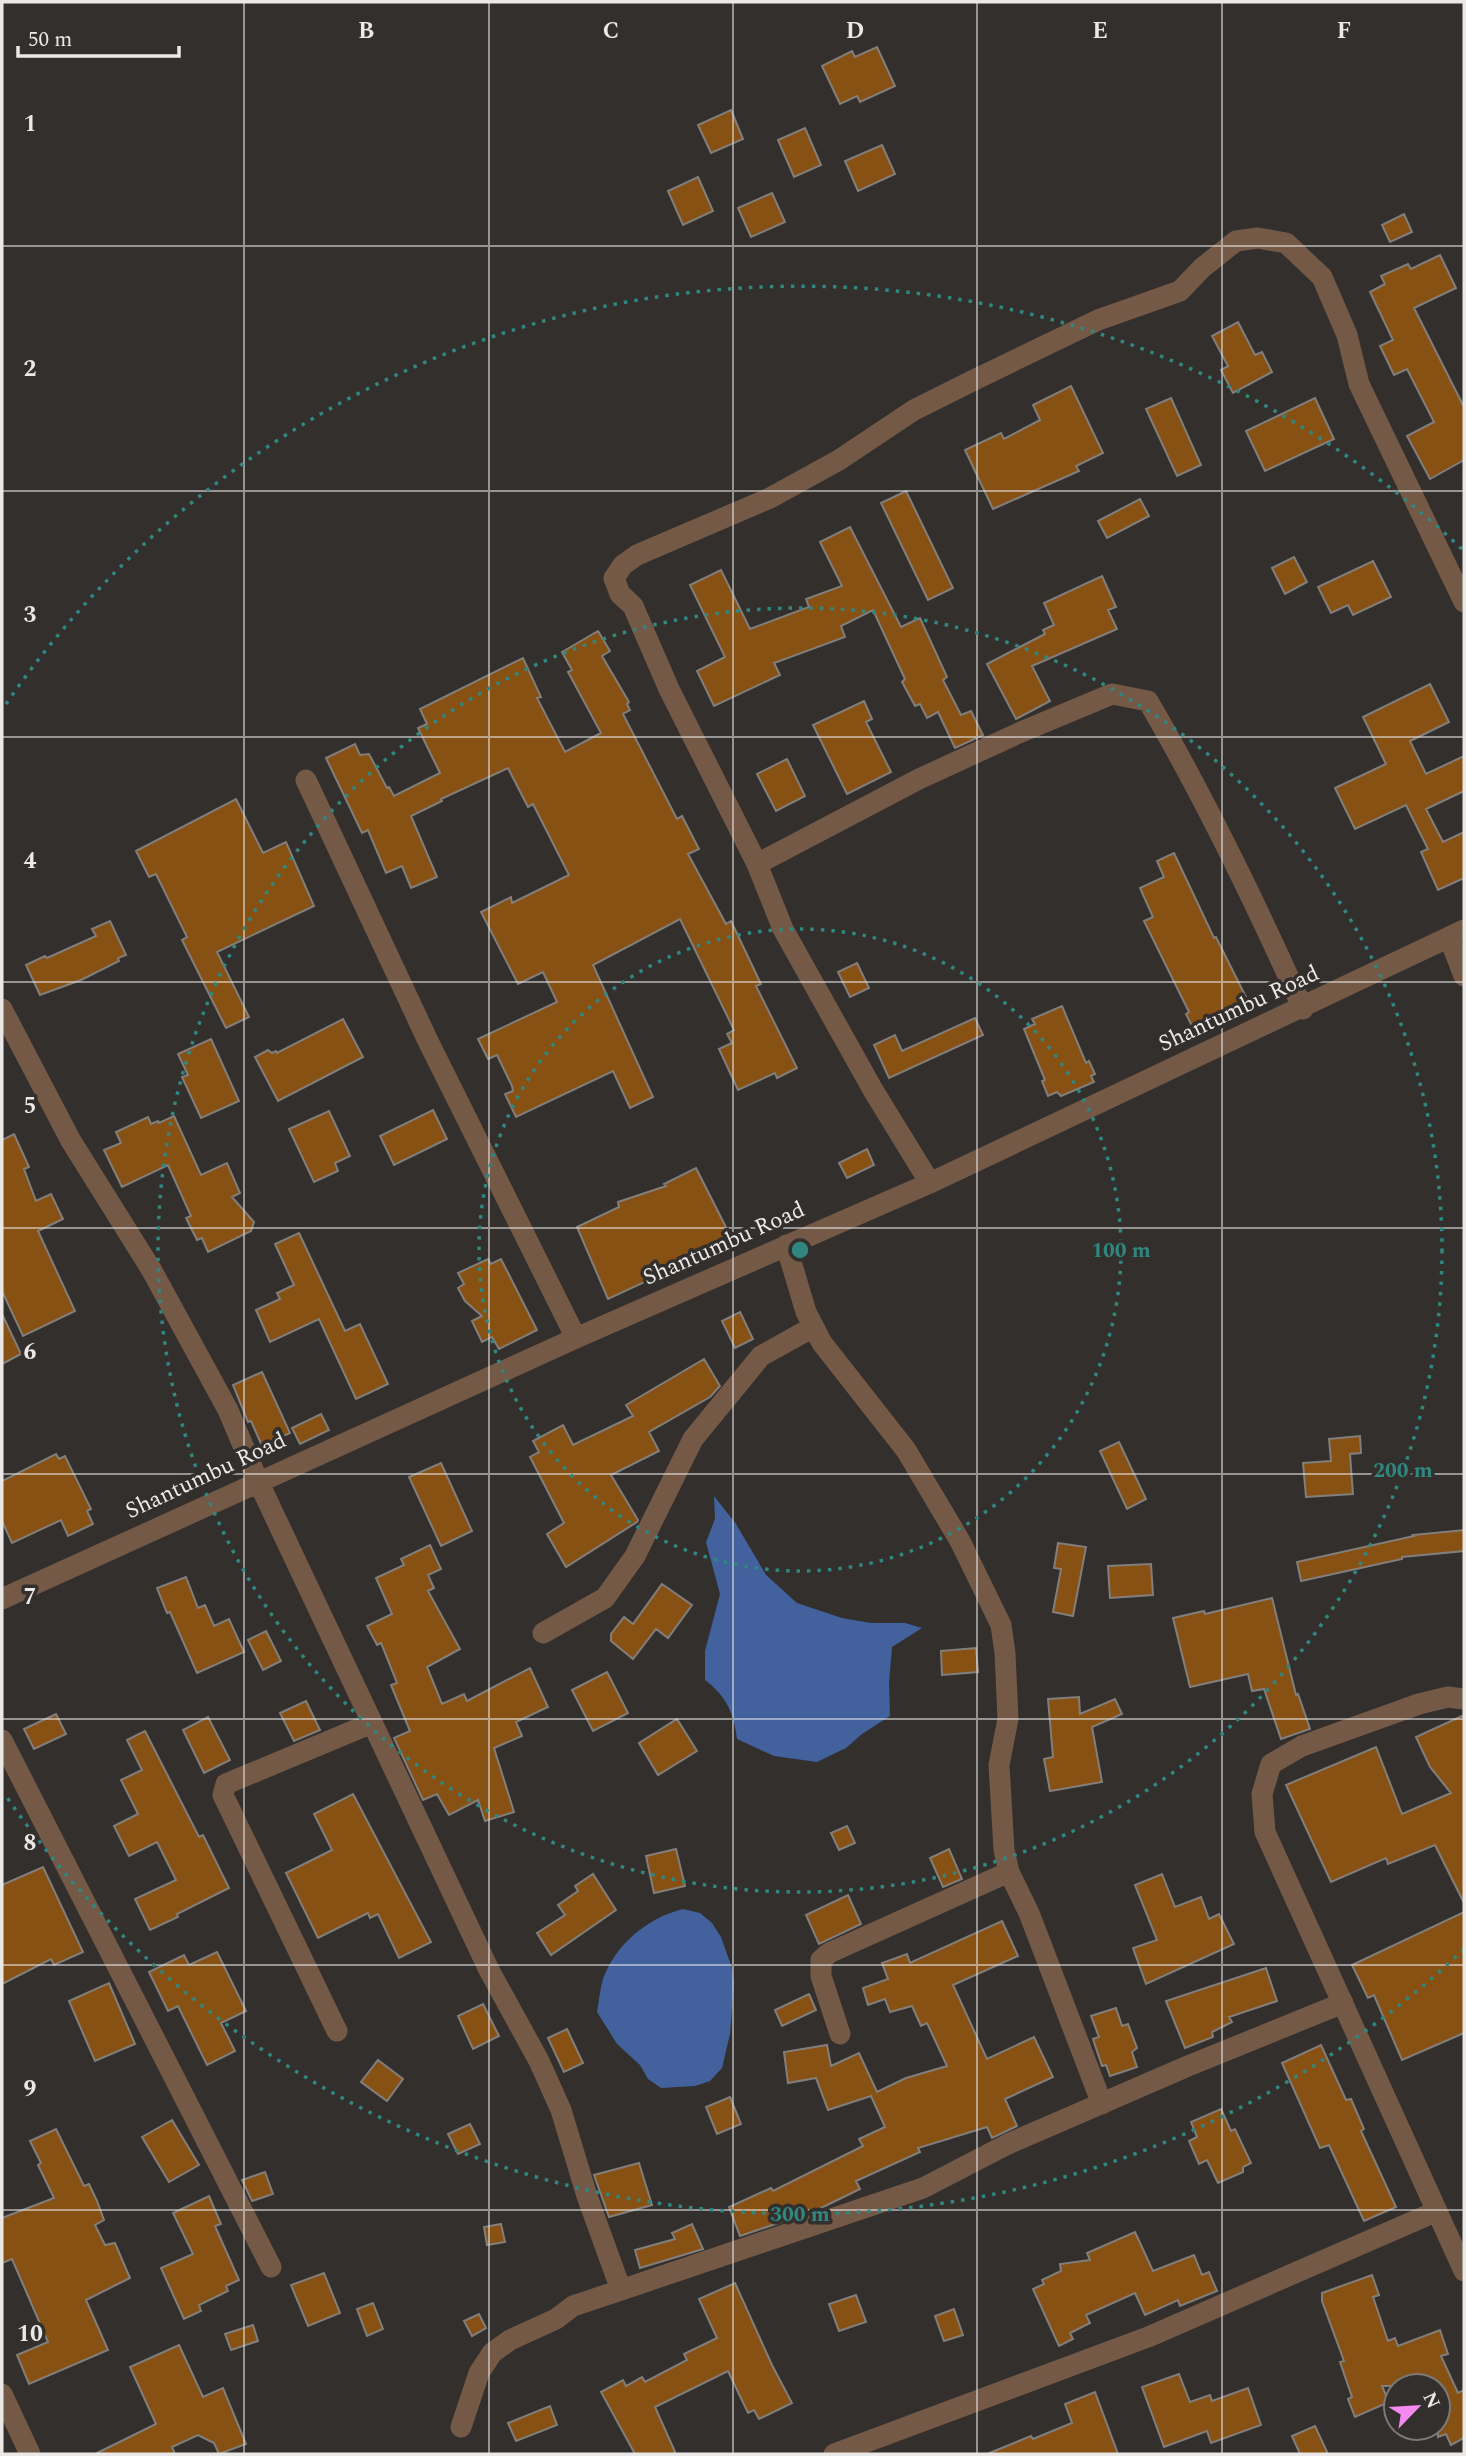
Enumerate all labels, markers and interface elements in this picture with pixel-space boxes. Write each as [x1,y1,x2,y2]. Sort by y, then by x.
scale bar [18,14,178,58]
text: B [358,14,374,49]
text: C [603,14,619,49]
text: D [846,14,864,49]
text: E [1092,14,1108,49]
text: F [1337,14,1351,49]
text: 50 m [28,24,72,56]
text: 1 [24,107,36,142]
text: 2 [24,352,37,387]
text: 3 [24,598,37,633]
text: 4 [24,844,37,879]
street label: Shantumbu Road [1153,956,1325,1062]
text: 5 [24,1089,36,1124]
street label: Shantumbu Road [637,1193,811,1295]
text: 100 m [1091,1235,1151,1267]
centre of rings [788,1238,812,1262]
text: 6 [24,1335,37,1370]
street label: Shantumbu Road [120,1423,292,1529]
text: 200 m [1373,1455,1433,1487]
text: 7 [24,1580,36,1615]
text: 8 [24,1826,36,1861]
text: 9 [24,2072,37,2107]
text: 300 m [770,2199,830,2231]
text: 10 [17,2317,43,2352]
north arrow [1382,2372,1452,2442]
text: N [1415,2387,1447,2414]

